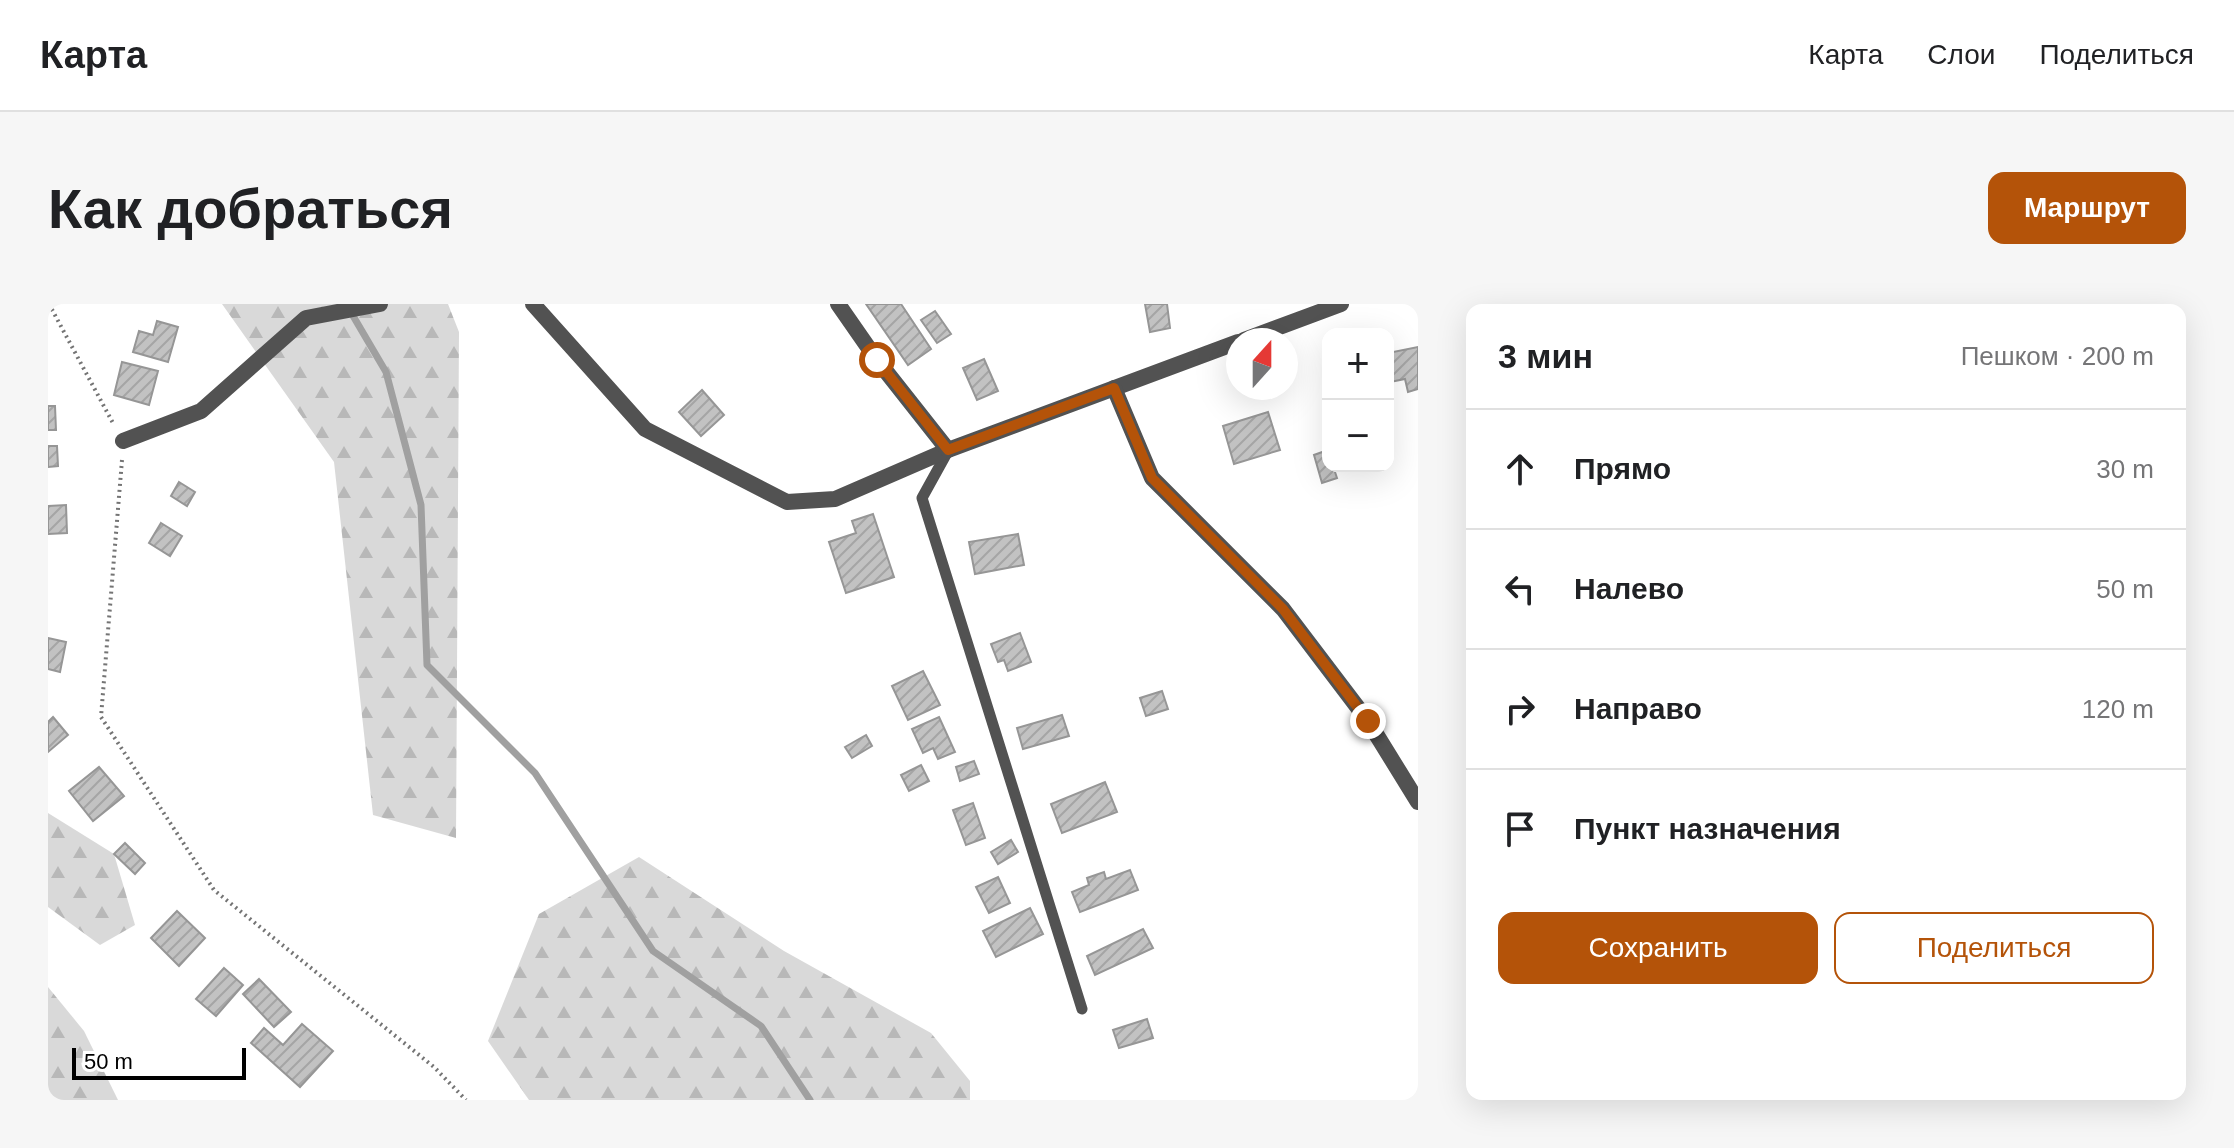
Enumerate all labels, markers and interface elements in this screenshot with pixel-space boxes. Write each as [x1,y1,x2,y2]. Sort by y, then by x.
text: Карта [40,34,147,76]
text: Карта [1808,39,1883,70]
text: Слои [1927,39,1995,70]
text: Поделиться [2039,39,2194,70]
button: Маршрут [1988,172,2186,244]
text: Как добраться [48,177,453,240]
north arrow [1226,328,1298,400]
map controls [1322,328,1394,472]
button: + [1322,328,1394,400]
text: 3 мин [1498,337,1593,375]
text: Пешком · 200 m [1961,341,2154,371]
route start [859,342,895,378]
button: − [1322,400,1394,472]
icon: ahead [1498,447,1542,491]
text: Прямо [1574,452,1671,485]
text: 30 m [2096,454,2154,484]
icon: left [1498,567,1542,611]
text: Налево [1574,572,1684,605]
text: 50 m [2096,574,2154,604]
icon: right [1498,687,1542,731]
text: Направо [1574,692,1702,725]
text: 120 m [2082,694,2154,724]
route end [1350,703,1386,739]
icon: arrive [1498,807,1542,851]
text: Пункт назначения [1574,812,1841,845]
button: Сохранить [1498,912,1818,984]
button: Поделиться [1834,912,2154,984]
scale bar [72,1044,246,1080]
text: 50 m [84,1049,133,1074]

